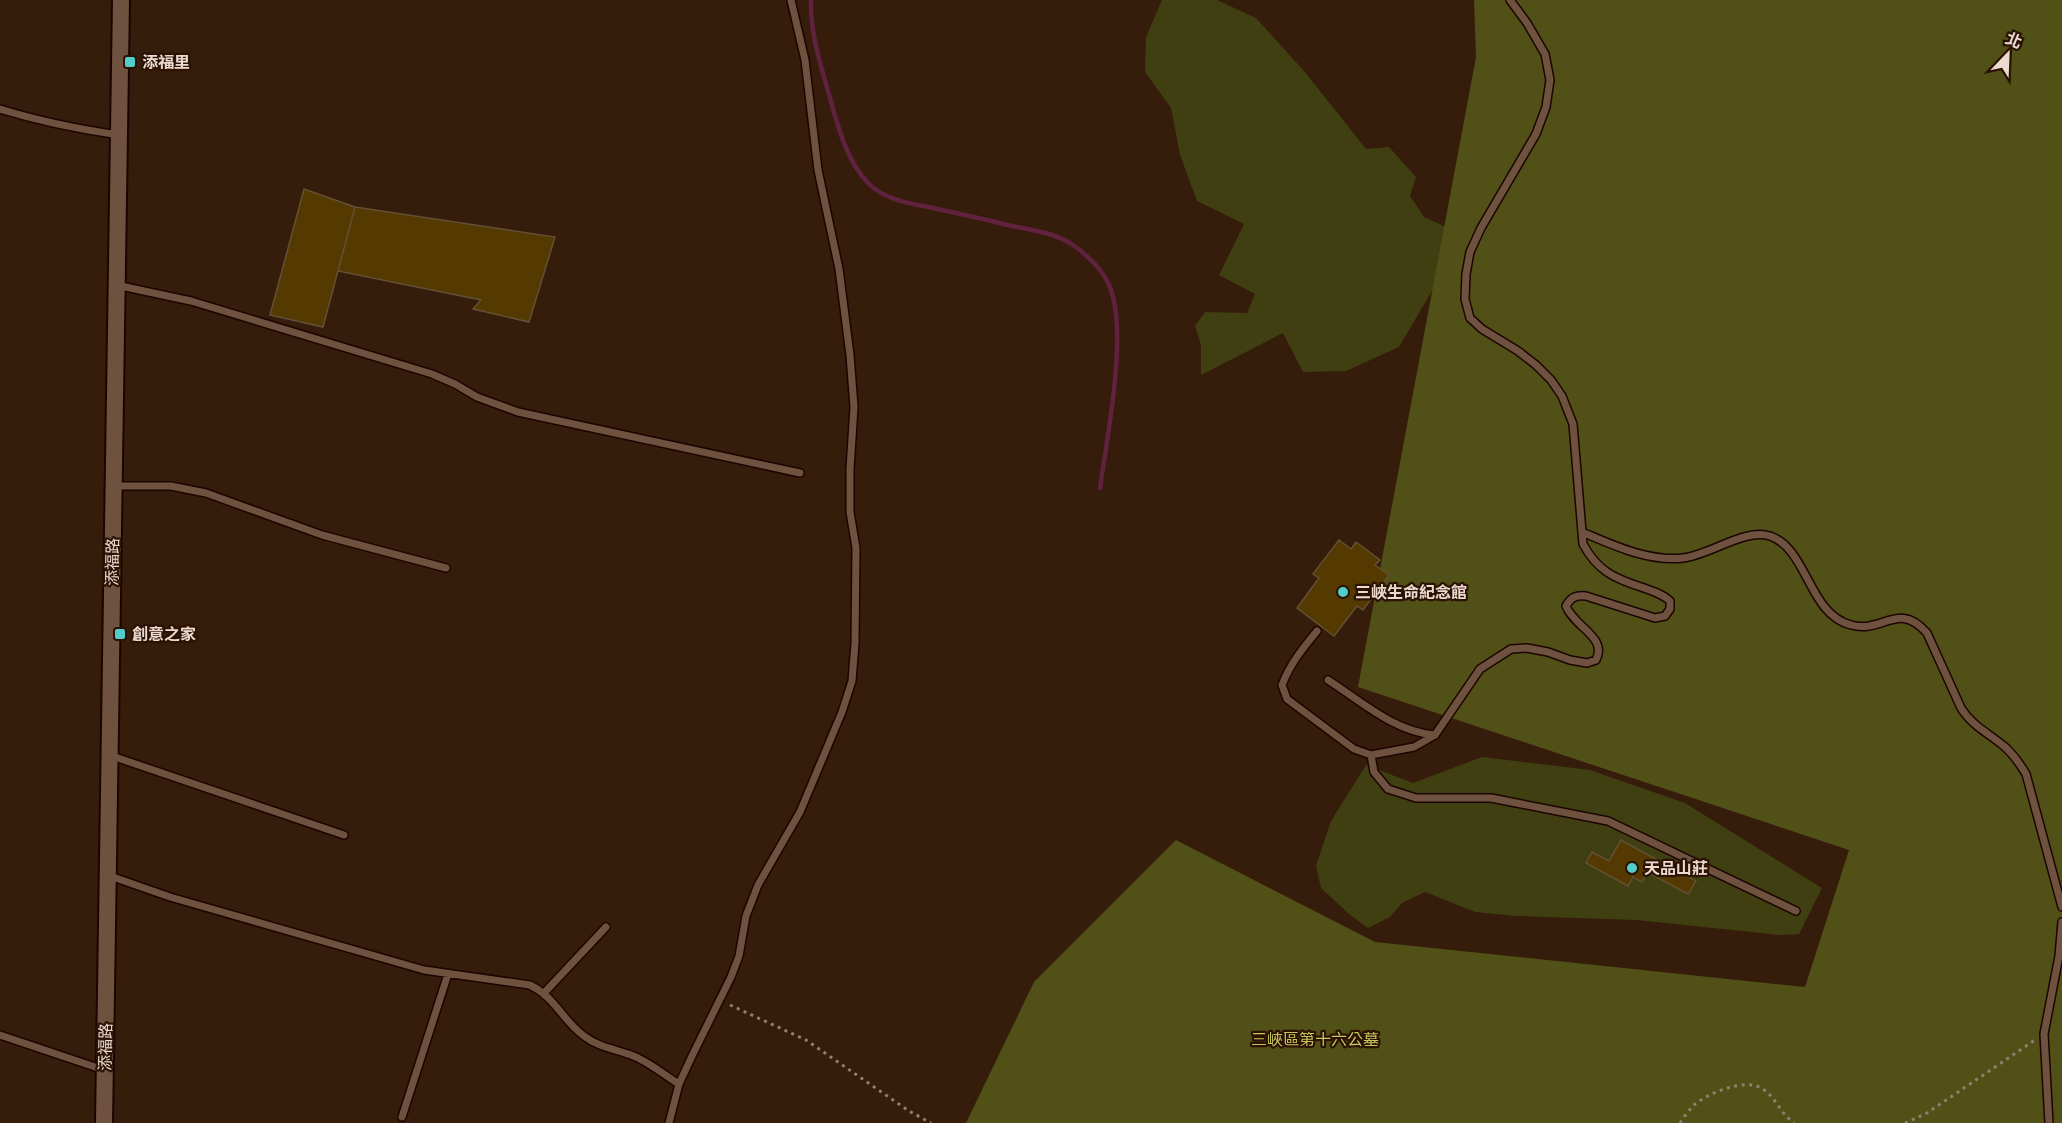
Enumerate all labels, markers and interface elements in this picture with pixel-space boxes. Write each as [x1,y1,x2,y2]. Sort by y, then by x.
north arrow [1978,24,2038,84]
text: 北 [2002,27,2026,53]
place label: 添福里 [142,51,190,73]
marker: 添福里 [123,55,137,69]
street label: 添福路 [101,538,123,586]
place label: 三峽生命紀念館 [1355,581,1467,603]
marker: 三峽生命紀念館 [1336,585,1350,599]
place label: 創意之家 [132,623,196,645]
marker: 創意之家 [113,627,127,641]
place label: 天品山莊 [1644,857,1708,879]
marker: 天品山莊 [1625,861,1639,875]
street label: 添福路 [94,1023,116,1071]
park label: 三峽區第十六公墓 [1251,1028,1379,1050]

